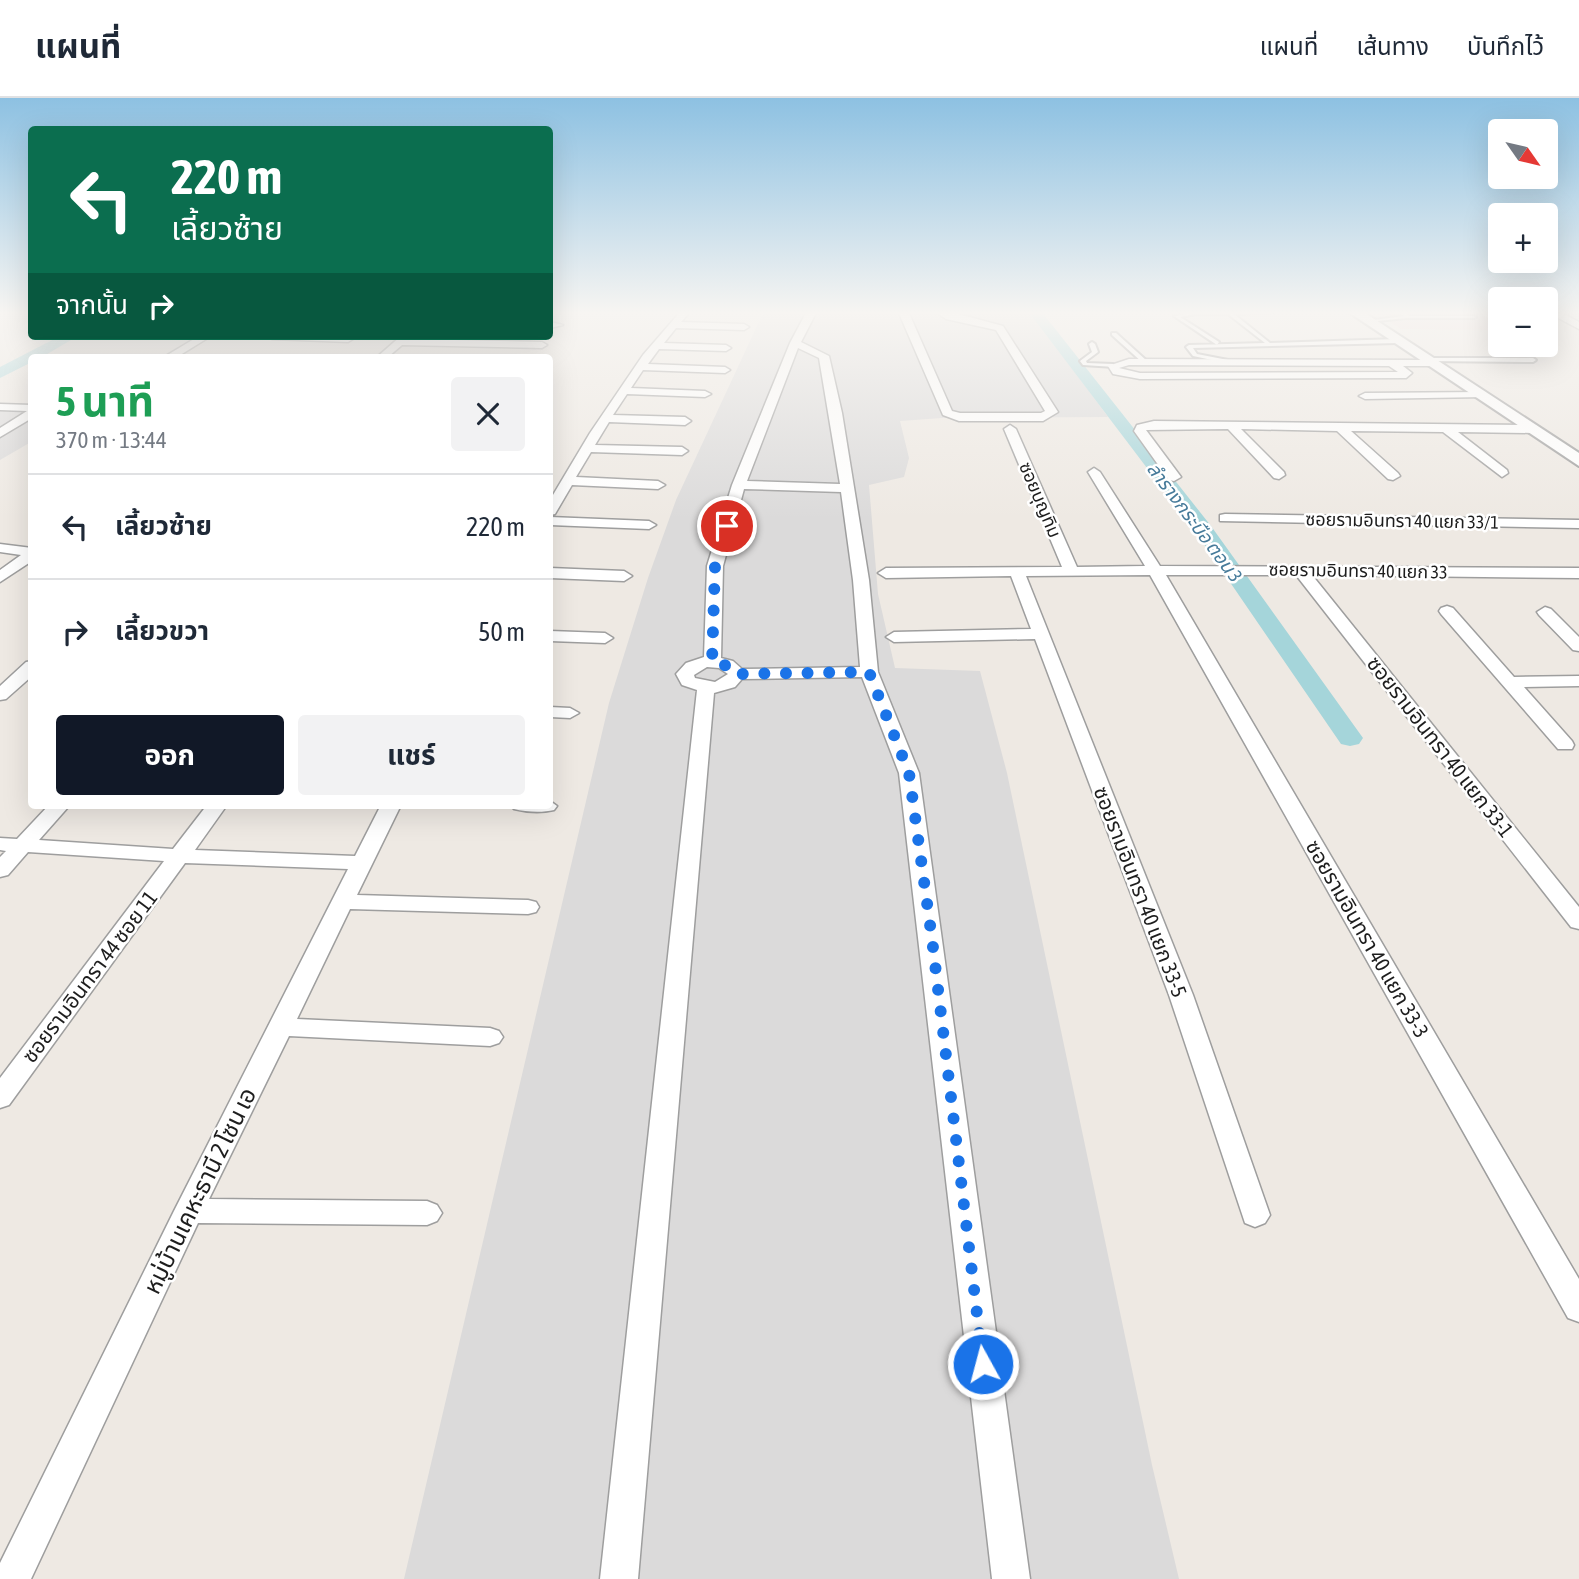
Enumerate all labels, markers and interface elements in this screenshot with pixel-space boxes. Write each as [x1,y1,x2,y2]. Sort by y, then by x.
text: แผนที่ [35,27,121,65]
text: แผนที่ [1260,33,1318,60]
text: เส้นทาง [1356,33,1429,60]
text: บันทึกไว้ [1467,33,1544,60]
north arrow [1488,119,1558,189]
map controls [1488,119,1558,357]
text: 220 m [171,148,282,204]
icon: left [56,154,147,245]
button: + [1488,203,1558,273]
text: เลี้ยวซ้าย [171,210,283,247]
icon: right [142,287,180,325]
button: − [1488,287,1558,357]
text: จากนั้น [56,290,128,320]
text: 5 นาที [56,377,154,425]
button: close [451,377,525,451]
text: 370 m · 13:44 [56,427,167,453]
water label: ลำรางกระบือ ตอน 3 [1143,458,1247,586]
street label: ซอยบุญทิม [1014,459,1066,541]
pin [697,496,757,556]
icon: arrive [708,507,746,545]
icon: left [56,508,94,546]
street label: ซอยรามอินทรา 40 แยก 33/1 [1305,508,1499,533]
text: เลี้ยวซ้าย [115,511,212,541]
text: 220 m [466,512,525,542]
street label: ซอยรามอินทรา 40 แยก 33 [1268,558,1448,583]
icon: right [56,613,94,651]
text: เลี้ยวขวา [115,616,209,646]
text: 50 m [478,617,525,647]
street label: ซอยรามอินทรา 40 แยก 33-1 [1363,651,1519,842]
button: ออก [56,715,284,795]
button: แชร์ [298,715,525,795]
street label: ซอยรามอินทรา 40 แยก 33-5 [1090,783,1192,1000]
street label: ซอยรามอินทรา 40 แยก 33-3 [1301,836,1434,1041]
street label: ซอยรามอินทรา 44 ซอย 11 [17,886,162,1067]
street label: หมู่บ้านเคหะธานี 2 โซน เอ [138,1083,263,1299]
position arrow [946,1327,1020,1401]

